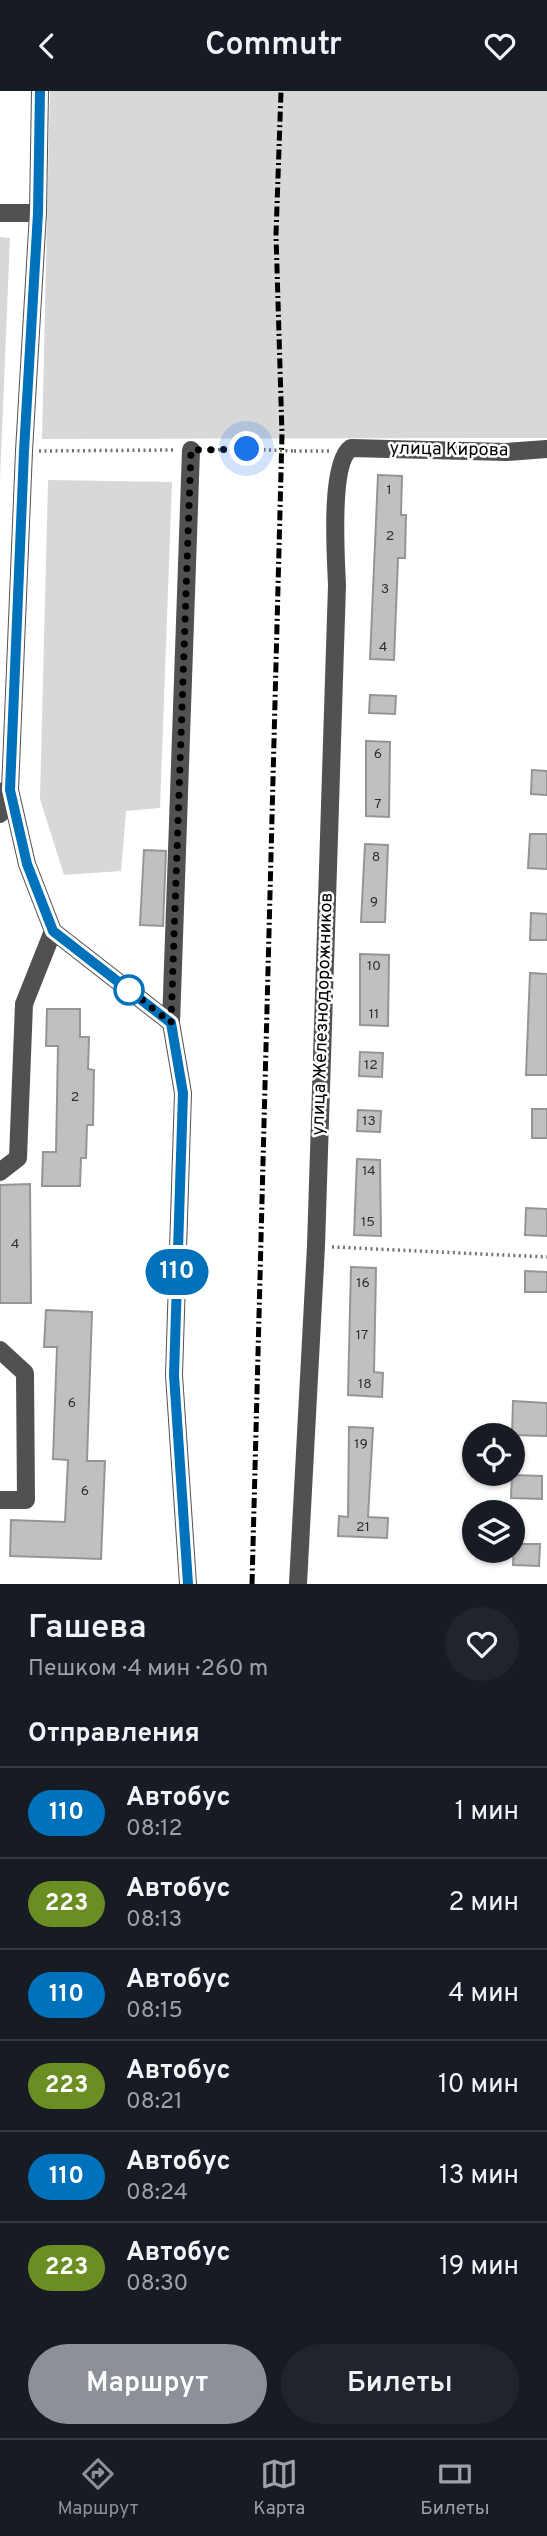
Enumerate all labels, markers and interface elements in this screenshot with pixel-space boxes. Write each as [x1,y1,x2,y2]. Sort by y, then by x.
text: Commutr [205,26,342,66]
icon: back [28,27,66,65]
icon: heart [481,27,519,65]
your location [229,431,264,466]
street label: улица Кирова [389,437,509,463]
house number: 1 [386,482,392,499]
house number: 2 [386,528,394,545]
house number: 3 [381,581,389,598]
house number: 4 [379,639,387,656]
house number: 6 [374,746,382,763]
house number: 7 [374,796,382,813]
house number: 8 [372,849,380,866]
street label: улица Железнодорожников [307,892,339,1136]
house number: 9 [370,894,378,911]
house number: 10 [367,958,381,975]
unlabelled marker [114,975,144,1005]
house number: 11 [369,1006,379,1023]
house number: 12 [364,1057,378,1074]
house number: 2 [71,1089,79,1106]
house number: 13 [362,1113,376,1130]
house number: 14 [362,1163,376,1180]
house number: 15 [361,1214,375,1231]
house number: 4 [11,1236,19,1253]
line badge: 110 [137,1249,217,1295]
text: 110 [160,1257,194,1287]
house number: 16 [356,1275,370,1292]
house number: 17 [356,1327,368,1344]
house number: 18 [358,1376,372,1393]
house number: 6 [68,1395,76,1412]
map controls [462,1423,525,1563]
button: locate [462,1423,525,1486]
house number: 19 [354,1436,368,1453]
house number: 6 [81,1483,89,1500]
button: layers [462,1500,525,1563]
house number: 21 [356,1519,370,1536]
button: heart [445,1607,519,1681]
text: Гашева [28,1608,147,1650]
text: Пешком · 4 мин · 260 m [28,1655,268,1684]
text: Отправления [28,1718,200,1751]
text: Автобус [126,1782,231,1815]
text: 1 мин [455,1796,519,1829]
text: 110 [49,1798,84,1828]
text: 08:12 [126,1815,183,1844]
text: Автобус [126,1873,231,1906]
text: 2 мин [448,1887,519,1920]
text: 223 [45,1889,88,1919]
text: 08:13 [126,1906,182,1935]
text: Автобус [126,1964,231,1997]
text: 4 мин [448,1978,519,2011]
text: 110 [49,1980,84,2010]
text: 08:15 [126,1997,183,2026]
text: Автобус [126,2055,231,2088]
text: 10 мин [438,2069,519,2102]
text: 223 [45,2071,88,2101]
text: 08:21 [126,2088,183,2117]
text: Автобус [126,2146,231,2179]
text: 13 мин [439,2160,519,2193]
text: 110 [49,2162,84,2192]
text: 08:24 [126,2179,188,2208]
text: Автобус [126,2237,231,2270]
text: 19 мин [439,2251,519,2284]
text: 223 [45,2253,88,2283]
text: 08:30 [126,2270,188,2299]
button: Маршрут [28,2344,267,2424]
button: Билеты [281,2344,519,2424]
tab: Маршрут [57,2455,138,2521]
tab: Карта [253,2455,305,2521]
tab: Билеты [420,2455,490,2521]

